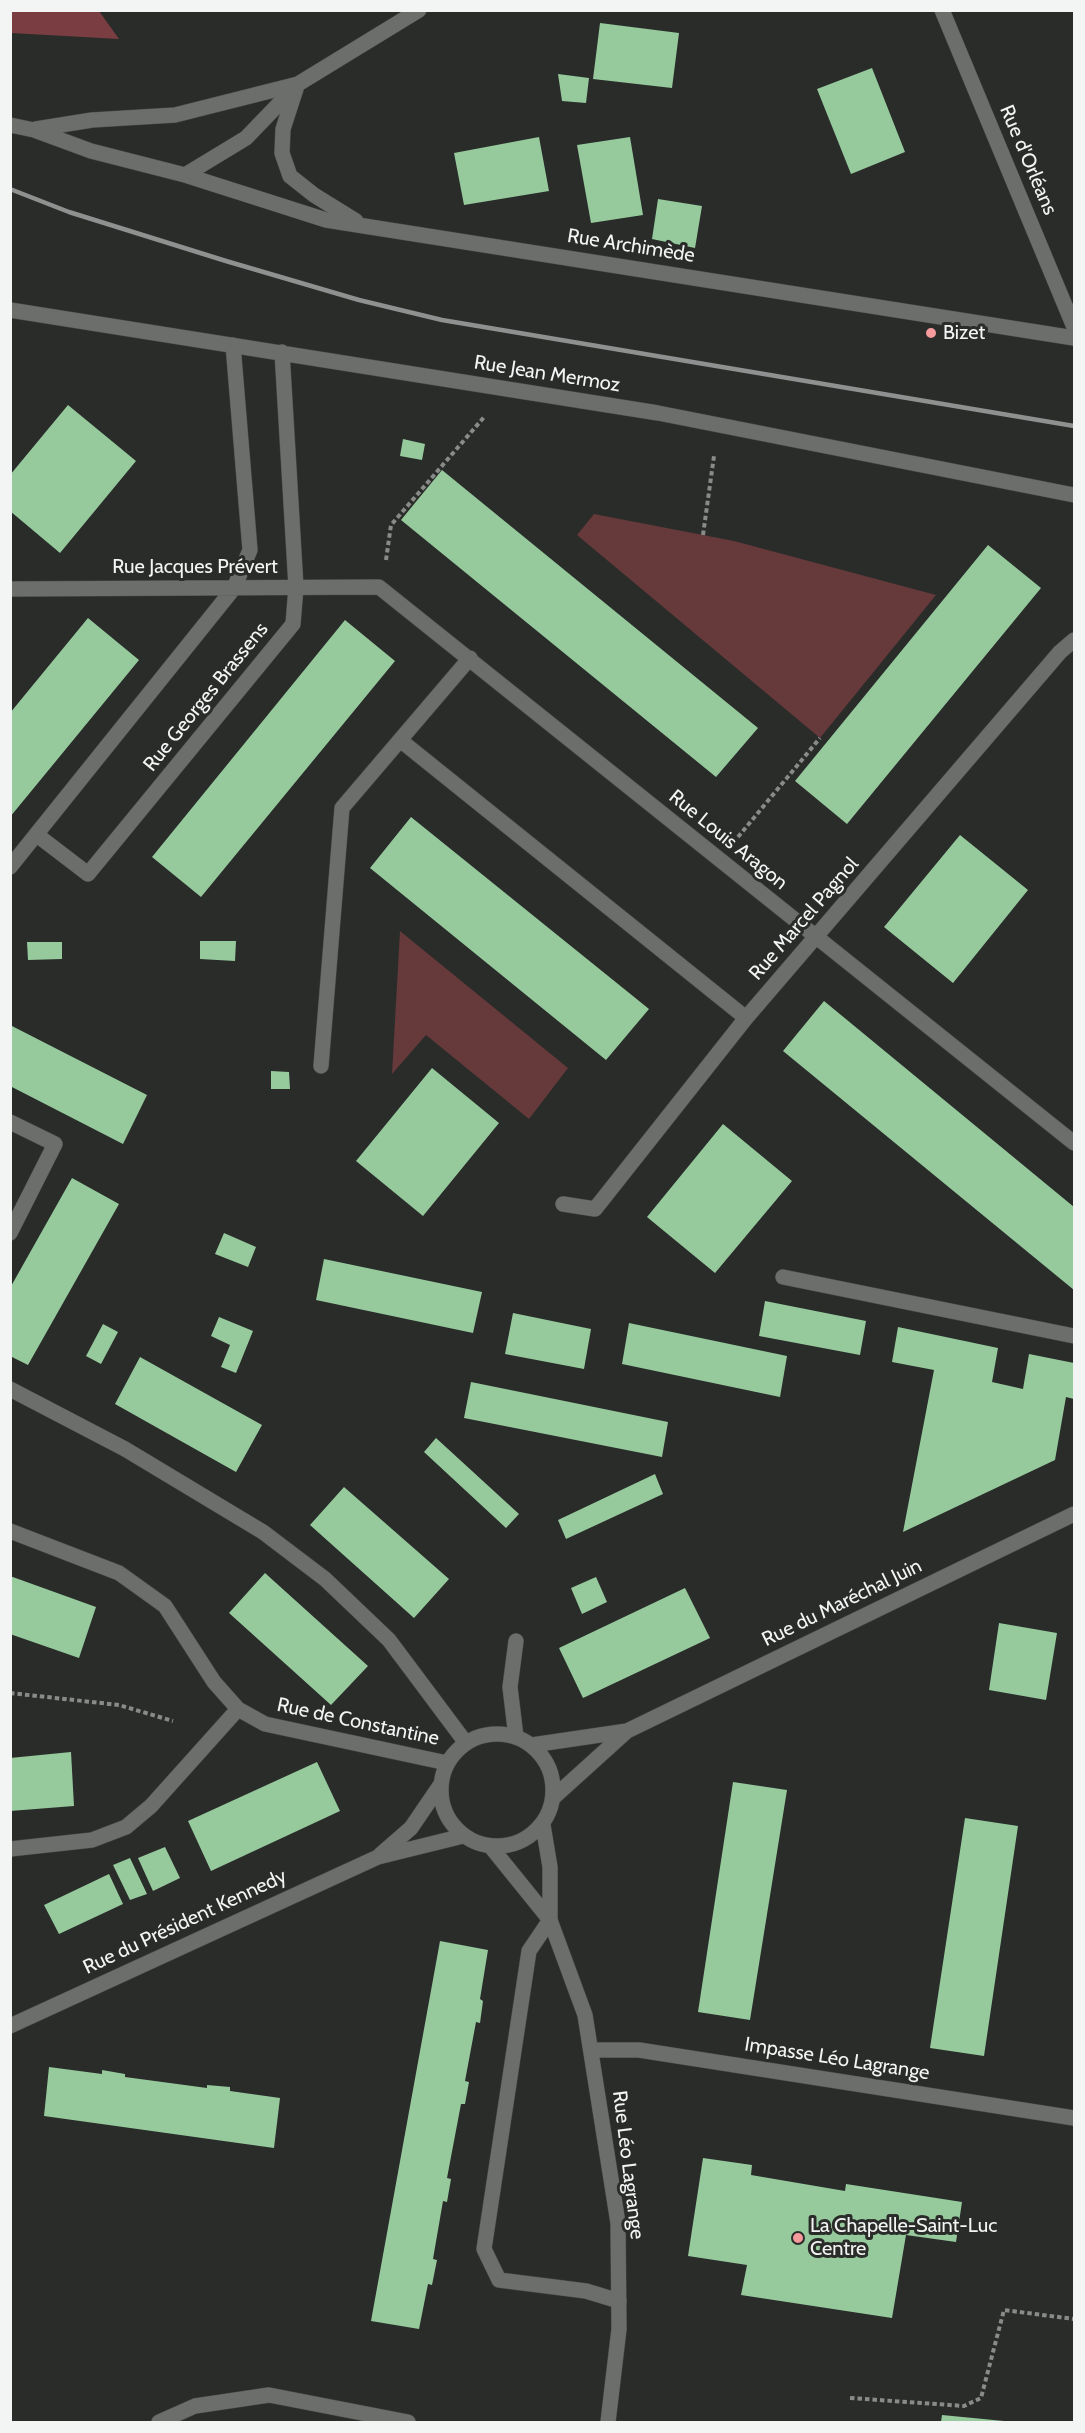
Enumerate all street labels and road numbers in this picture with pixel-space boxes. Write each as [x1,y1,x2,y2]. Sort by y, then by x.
street label: Rue d'Orléans [994,101,1062,219]
street label: Rue Archimède [566,224,696,268]
street label: Rue Jean Mermoz [472,351,622,397]
street label: Rue Jacques Prévert [112,555,278,579]
street label: Rue Georges Brassens [139,618,273,776]
street label: Rue Louis Aragon [664,785,792,895]
street label: Rue Marcel Pagnol [744,853,864,985]
street label: Rue du Maréchal Juin [758,1554,926,1652]
street label: Rue de Constantine [275,1693,441,1751]
street label: Rue du Président Kennedy [80,1864,290,1980]
street label: Impasse Léo Lagrange [743,2033,931,2085]
street label: Rue Léo Lagrange [607,2089,649,2241]

